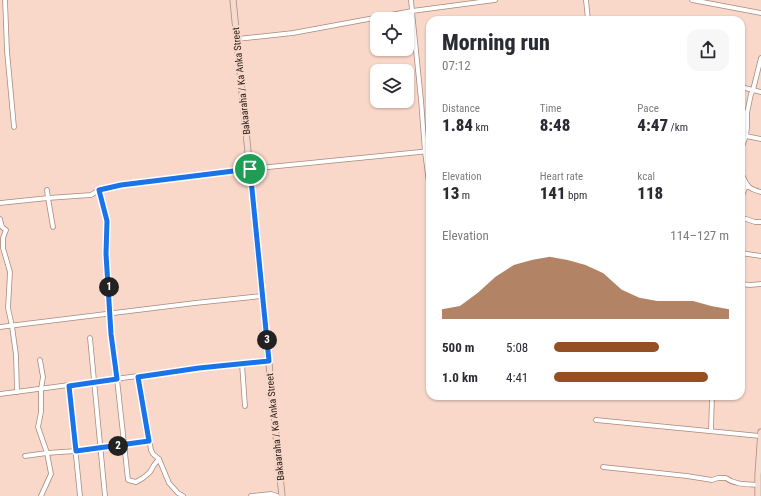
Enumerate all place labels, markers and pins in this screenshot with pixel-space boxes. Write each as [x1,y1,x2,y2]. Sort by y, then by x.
pin [233,152,267,186]
pin: 1 [99,277,119,297]
pin: 3 [257,330,277,350]
pin: 2 [108,436,128,456]

